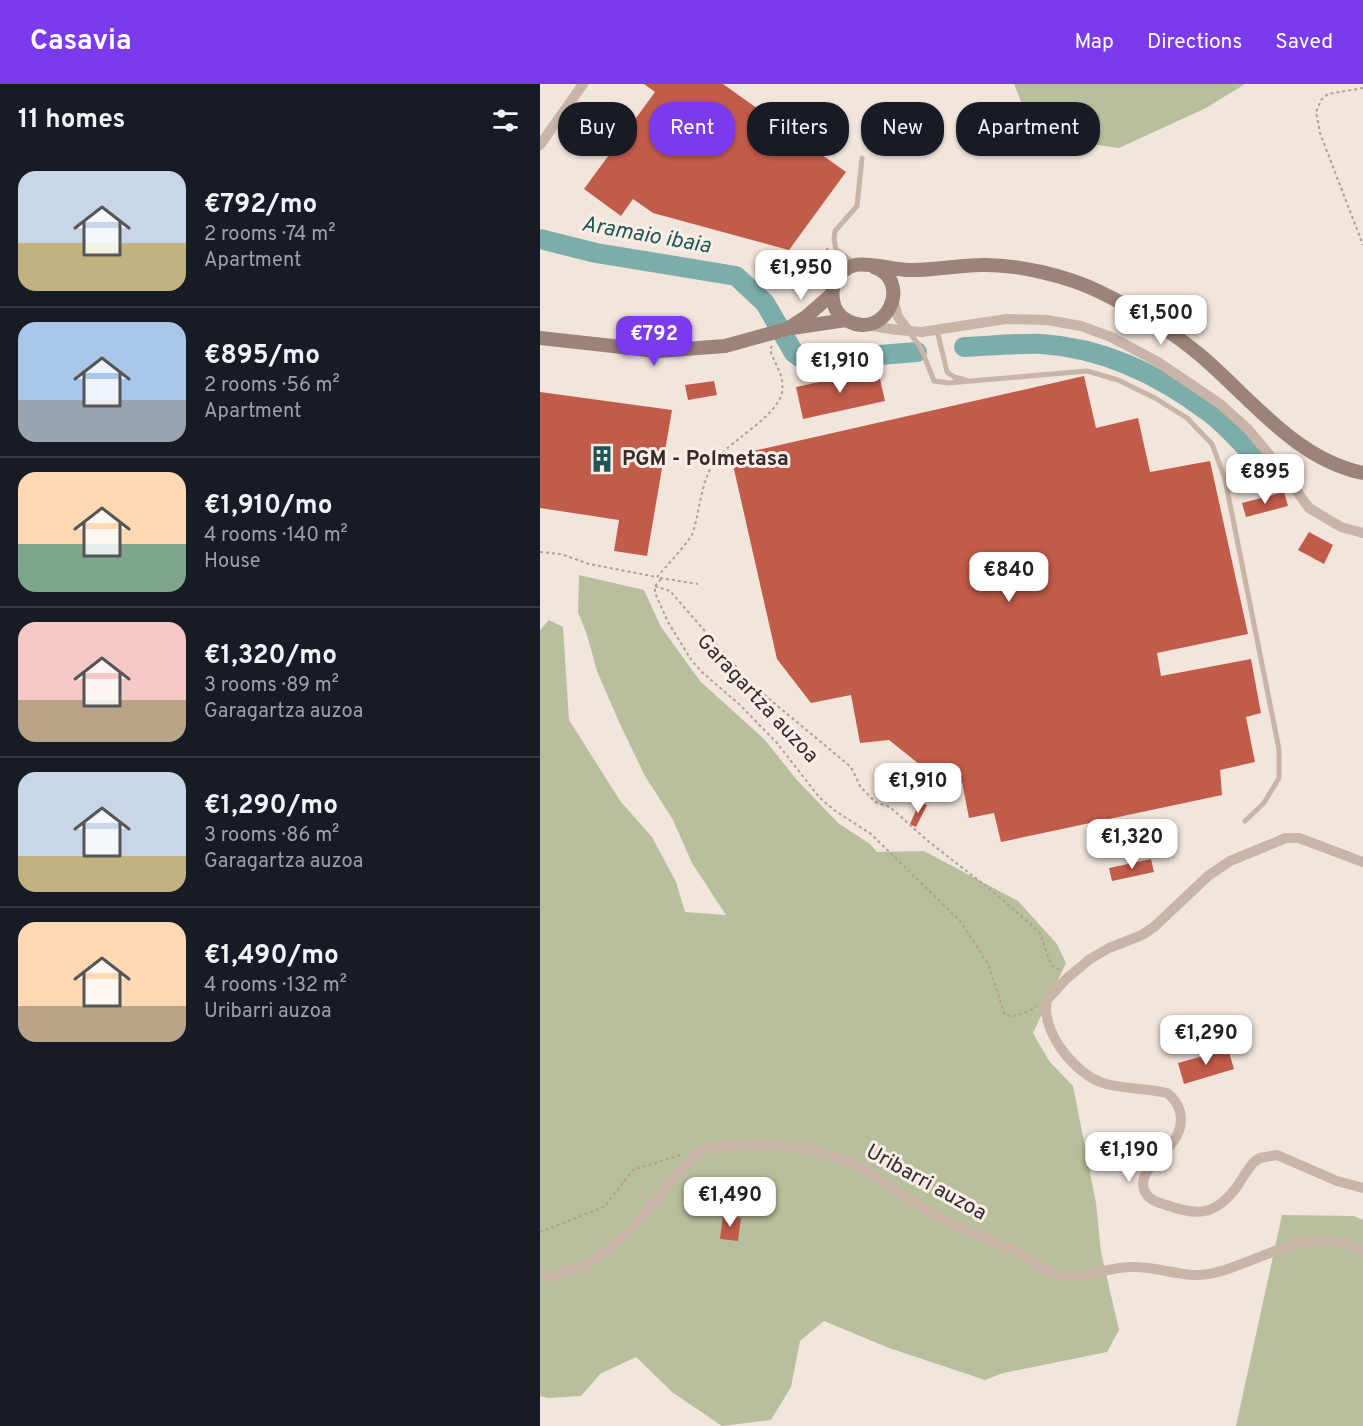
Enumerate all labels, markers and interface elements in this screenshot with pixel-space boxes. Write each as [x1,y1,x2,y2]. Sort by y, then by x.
text: Casavia [30,24,132,60]
text: Map [1074,29,1114,56]
text: Directions [1147,29,1242,56]
text: Saved [1275,29,1333,56]
chip: Buy [558,102,637,156]
chip: Rent [649,102,735,156]
chip: Filters [747,102,849,156]
chip: New [861,102,944,156]
chip: Apartment [956,102,1100,156]
text: 11 homes [18,104,125,137]
icon: filters [489,104,522,137]
text: €792/mo [204,189,317,222]
icon: home [66,195,138,267]
water label: Aramaio ibaia [579,211,713,261]
text: 2 rooms · 74 m² [204,222,335,248]
text: Apartment [204,248,302,274]
pin: €1,950 [752,250,850,301]
text: €1,950 [769,256,833,282]
pin: €1,500 [1112,295,1210,346]
text: €1,500 [1129,301,1193,327]
pin: €792 [618,316,690,367]
text: €792 [630,322,678,348]
text: €895/mo [204,340,320,373]
pin: €1,910 [791,343,889,394]
icon: home [66,346,138,418]
text: €1,910 [810,349,870,375]
text: 2 rooms · 56 m² [204,373,340,399]
text: Apartment [204,399,302,425]
building icon: PGM - Polmetasa [587,444,617,474]
place label: PGM - Polmetasa [622,446,789,473]
pin: €895 [1229,454,1301,505]
text: €895 [1240,460,1290,486]
text: €1,910/mo [204,490,332,523]
icon: home [66,496,138,568]
text: 4 rooms · 140 m² [204,523,348,549]
text: House [204,549,260,575]
pin: €840 [973,552,1045,603]
text: €840 [983,558,1035,584]
street label: Garagartza auzoa [690,629,824,769]
text: €1,320/mo [204,640,337,673]
icon: home [66,646,138,718]
text: 3 rooms · 89 m² [204,673,339,699]
text: Garagartza auzoa [204,699,363,725]
pin: €1,910 [869,763,967,814]
text: €1,910 [888,769,948,795]
text: €1,290/mo [204,790,338,823]
icon: home [66,796,138,868]
pin: €1,320 [1083,819,1181,870]
text: 3 rooms · 86 m² [204,823,339,849]
text: €1,320 [1101,825,1163,851]
text: Garagartza auzoa [204,849,363,875]
text: €1,490/mo [204,940,339,973]
icon: home [66,946,138,1018]
text: 4 rooms · 132 m² [204,973,347,999]
text: Uribarri auzoa [204,999,332,1025]
pin: €1,290 [1157,1015,1255,1066]
text: €1,290 [1174,1021,1238,1047]
pin: €1,190 [1080,1132,1178,1183]
text: €1,190 [1099,1138,1159,1164]
street label: Uribarri auzoa [861,1139,991,1227]
pin: €1,490 [681,1177,779,1228]
text: €1,490 [698,1183,762,1209]

